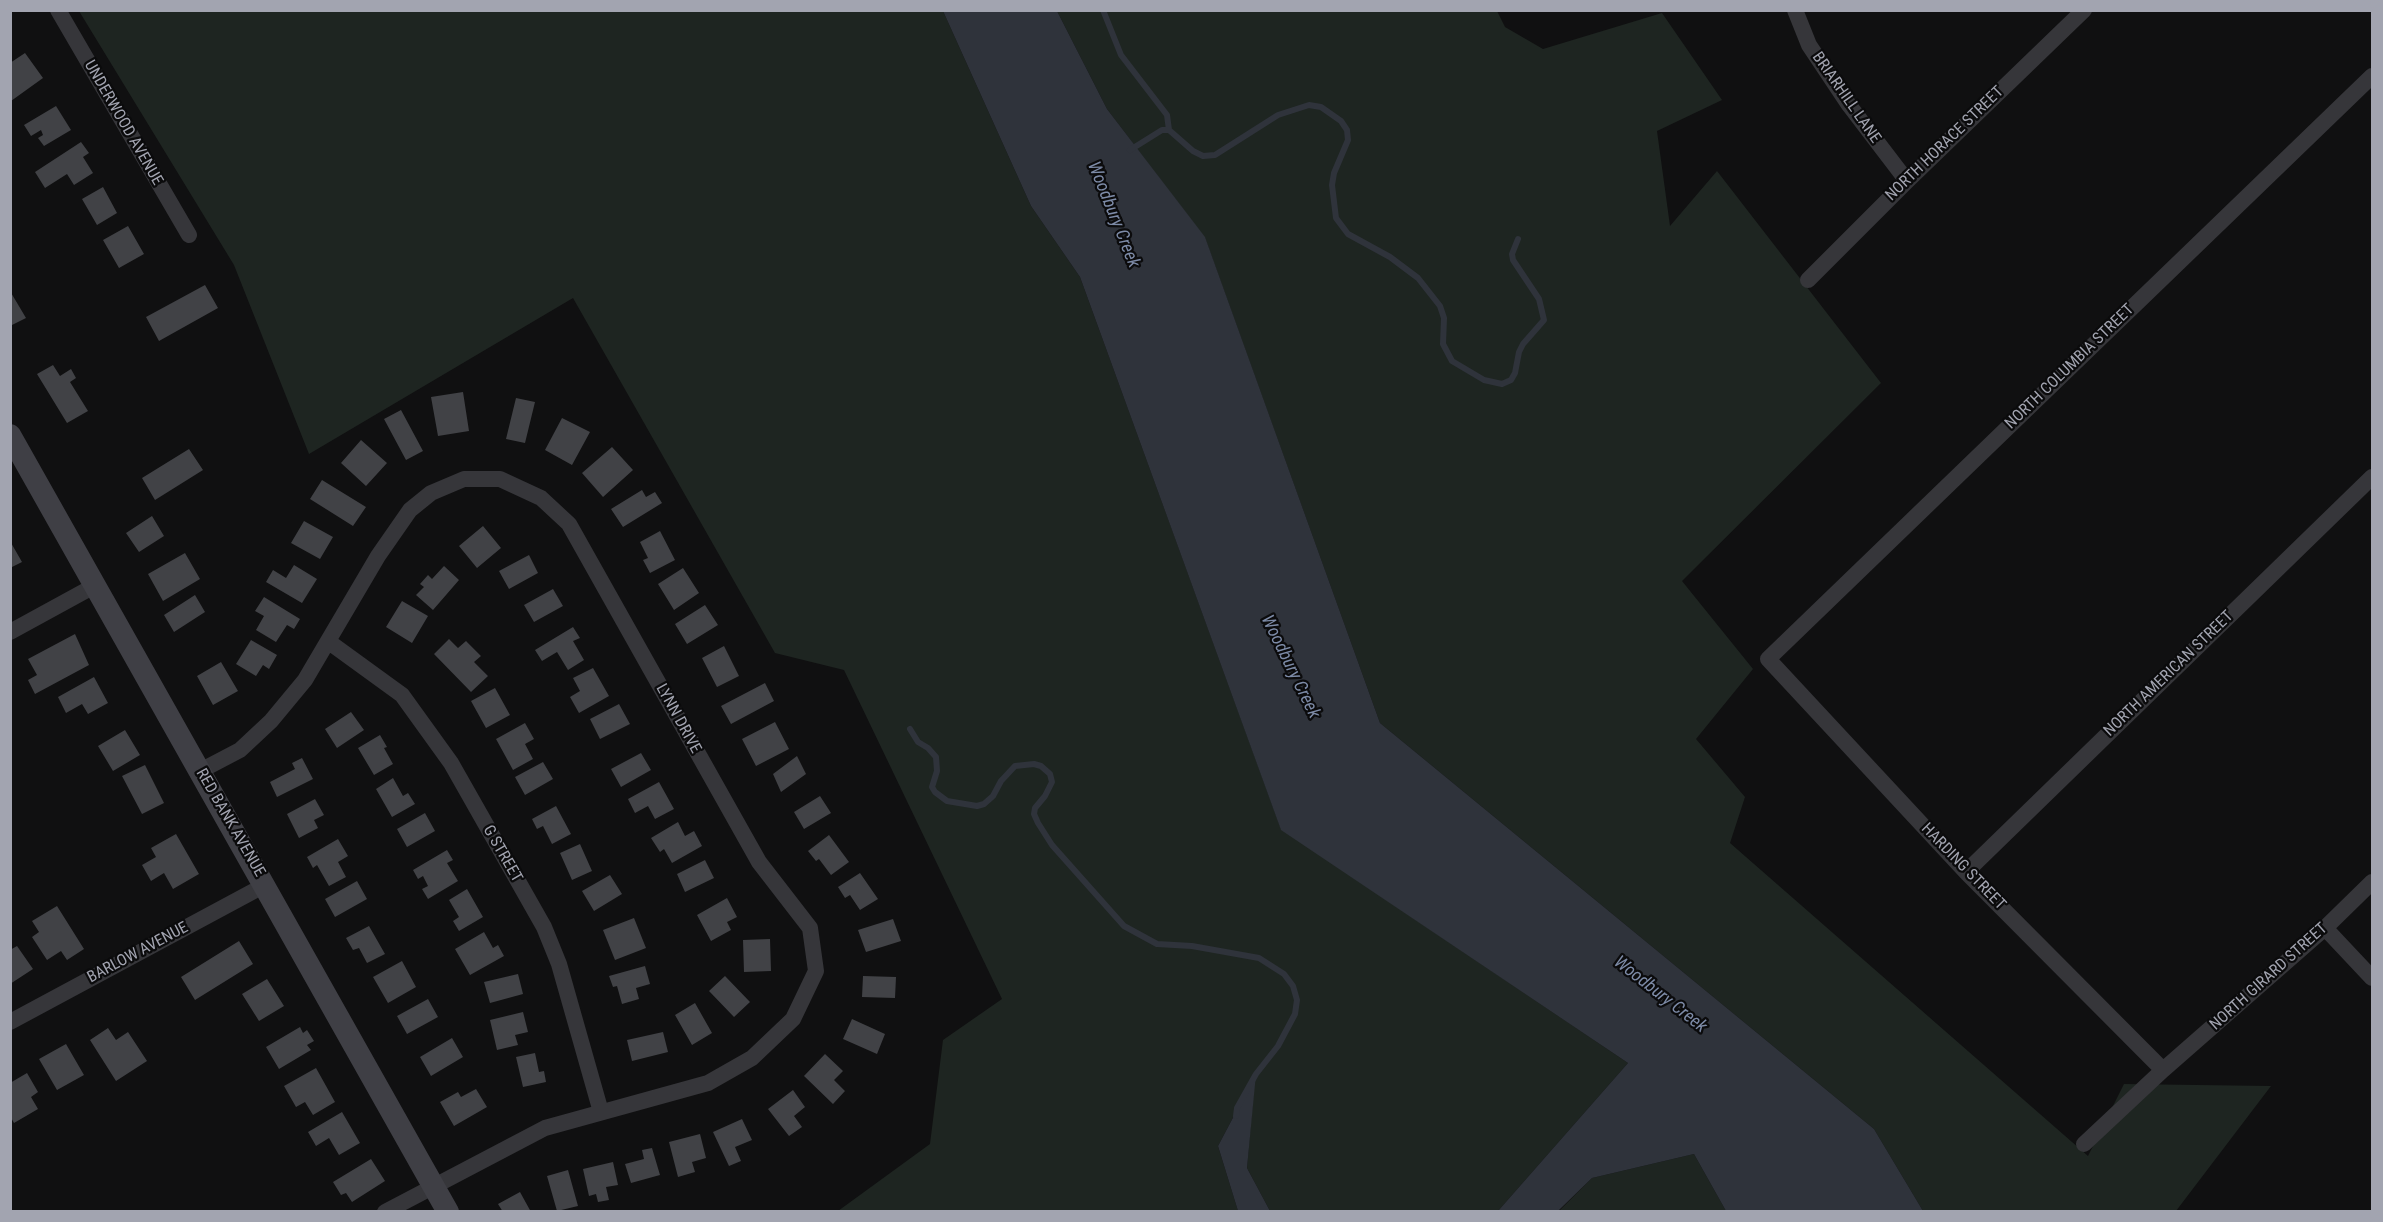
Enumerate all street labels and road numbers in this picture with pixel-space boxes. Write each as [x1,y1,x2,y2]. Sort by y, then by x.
street label: BRIARHILL LANE [1808,49,1884,147]
street label: UNDERWOOD AVENUE [79,57,167,189]
street label: NORTH HORACE STREET [1882,83,2008,205]
street label: NORTH COLUMBIA STREET [2002,301,2138,433]
street label: NORTH AMERICAN STREET [2100,607,2238,741]
street label: LYNN DRIVE [651,681,705,757]
street label: RED BANK AVENUE [191,765,269,881]
street label: HARDING STREET [1917,820,2009,914]
street label: G STREET [478,822,526,886]
street label: BARLOW AVENUE [84,918,192,988]
street label: NORTH GIRARD STREET [2206,919,2332,1035]

